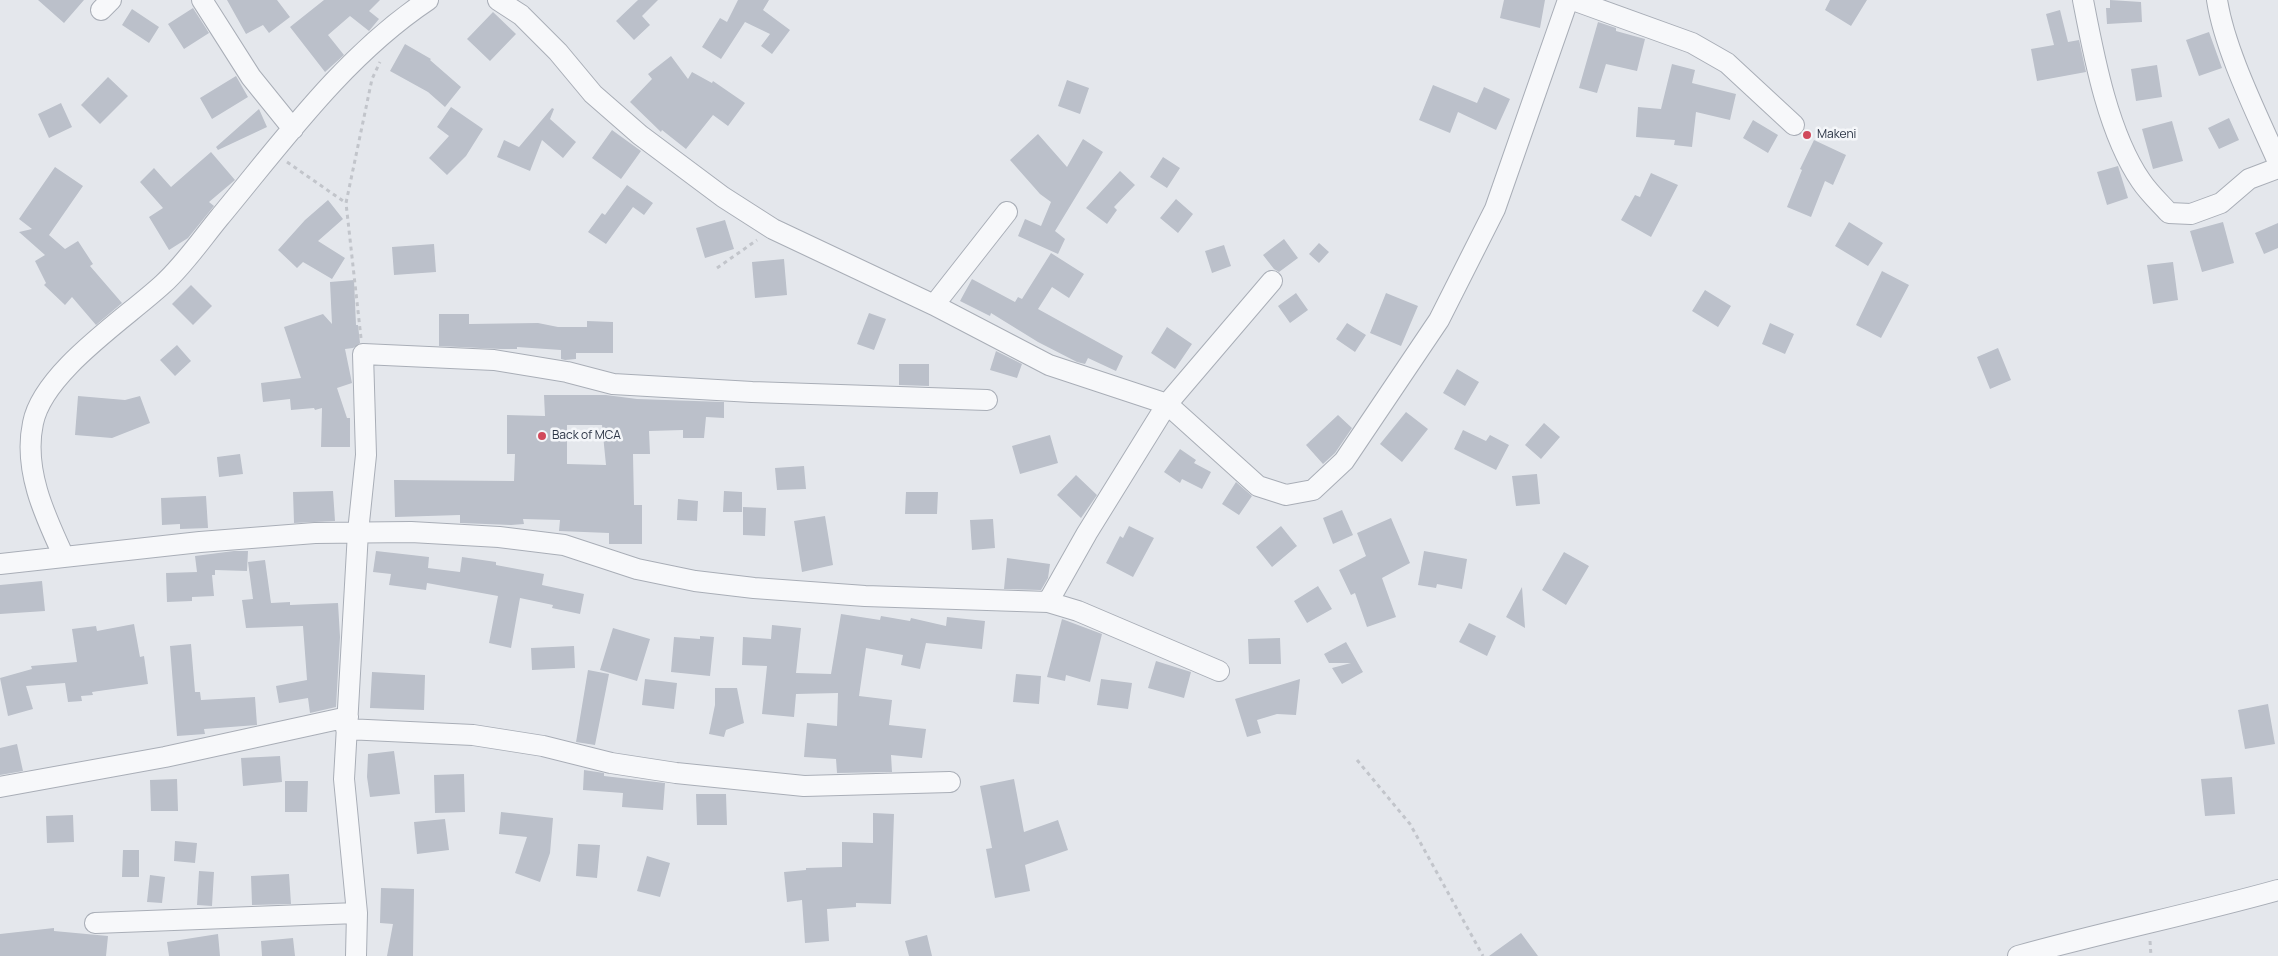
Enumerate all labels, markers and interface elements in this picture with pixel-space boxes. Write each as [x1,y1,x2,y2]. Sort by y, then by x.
place label: Makeni [1817,128,1856,142]
marker: Makeni [1801,129,1813,141]
place label: Back of MCA [552,429,621,443]
marker: Back of MCA [536,430,548,442]

